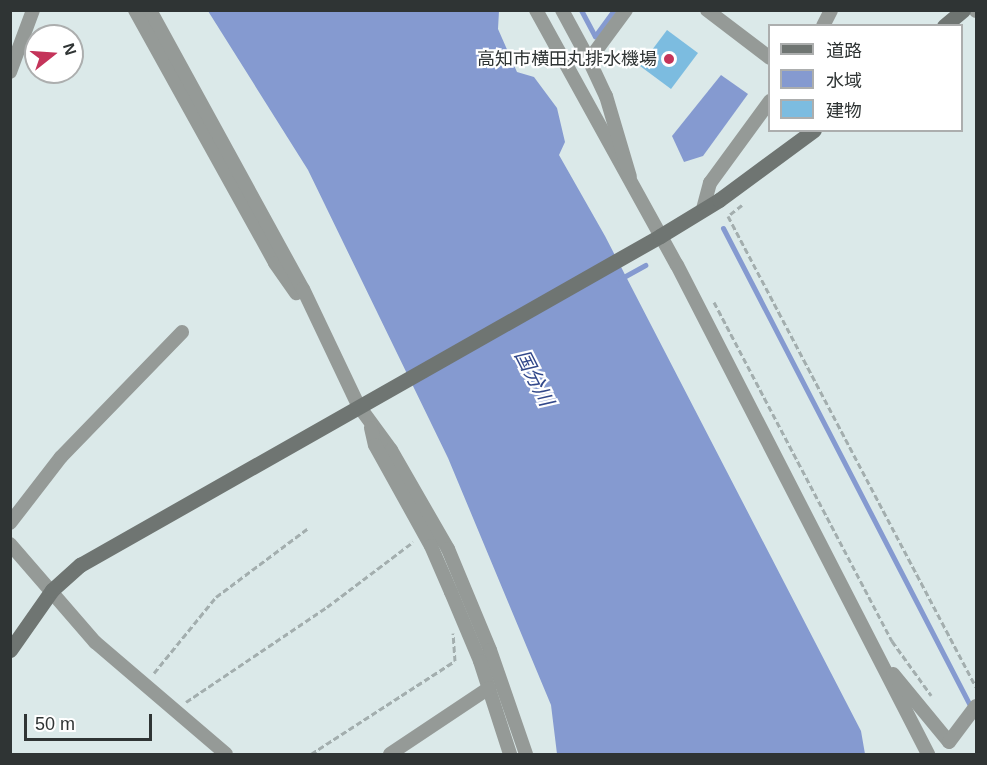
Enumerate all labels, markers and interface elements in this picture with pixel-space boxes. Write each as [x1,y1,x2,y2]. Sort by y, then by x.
north arrow [24,24,84,84]
legend [768,24,963,132]
text: N [60,41,80,57]
text: 道路 [826,41,862,61]
place label: 高知市横田丸排水機場 [477,48,657,70]
marker: 高知市横田丸排水機場 [662,52,676,66]
text: 水域 [826,71,862,91]
text: 建物 [826,101,862,121]
water label: 国分川 [510,346,558,410]
scale bar [27,702,154,740]
text: 50 m [35,714,75,734]

